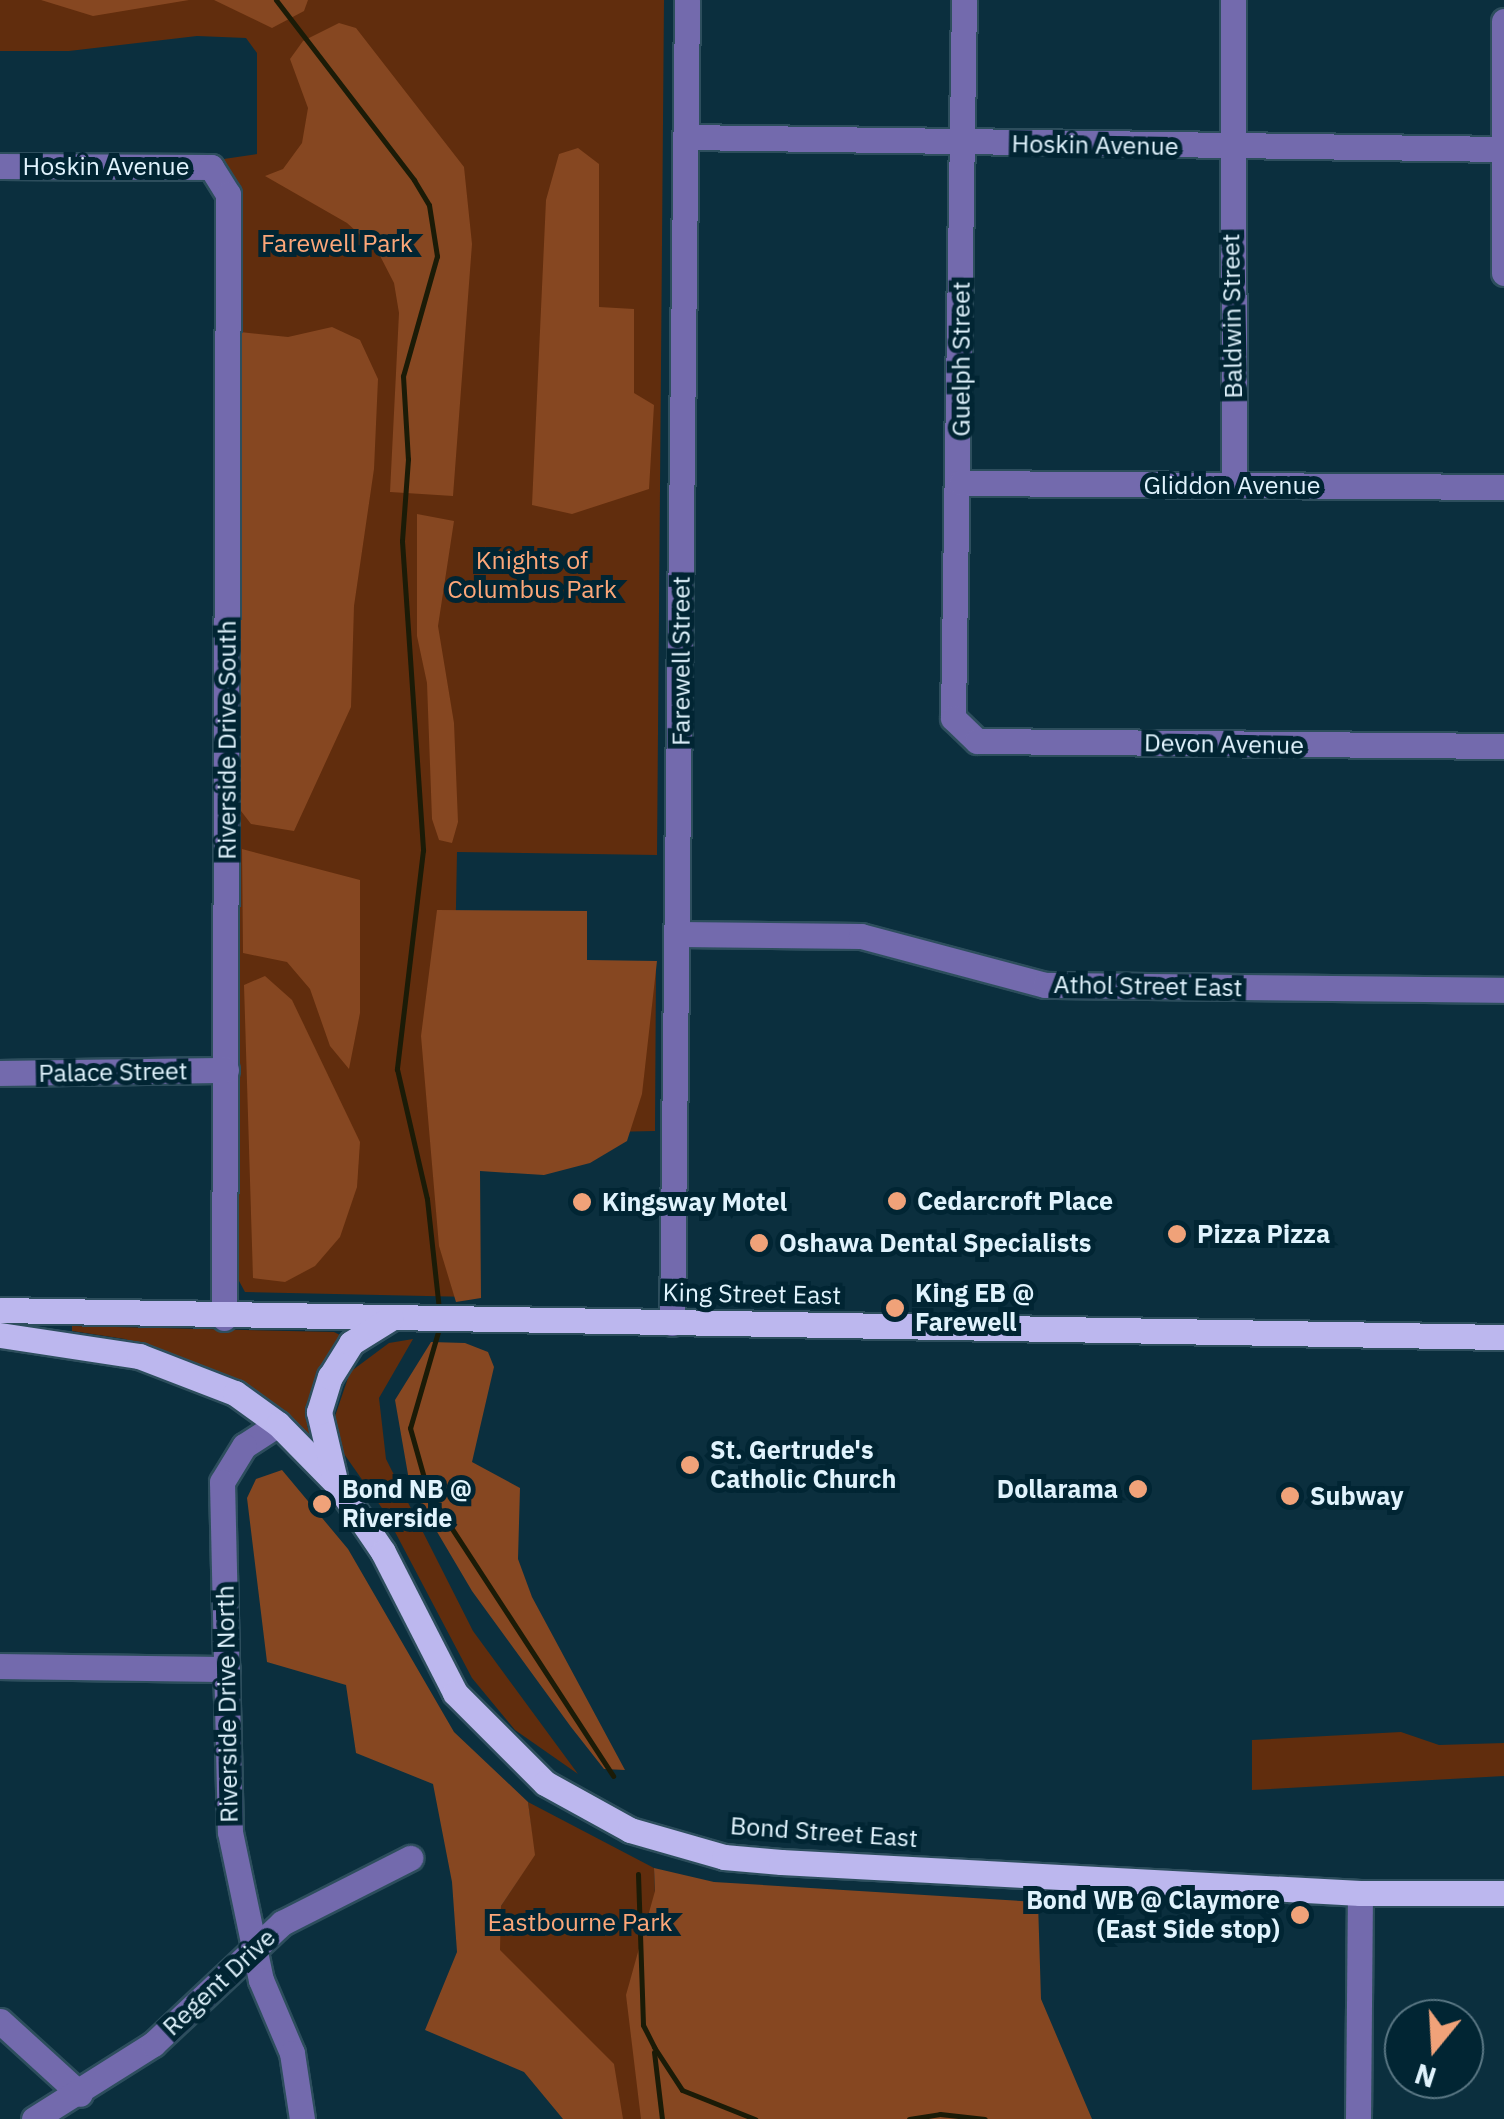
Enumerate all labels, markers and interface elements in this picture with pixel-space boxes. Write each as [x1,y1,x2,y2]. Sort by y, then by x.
street label: Hoskin Avenue [1011,129,1179,161]
street label: Hoskin Avenue [23,151,189,181]
park label: Farewell Park [261,228,413,258]
street label: Baldwin Street [1216,233,1248,399]
street label: Guelph Street [946,281,976,437]
street label: Gliddon Avenue [1144,470,1320,500]
park label: Knights of Columbus Park [447,546,617,605]
street label: Farewell Street [666,576,696,746]
street label: Riverside Drive South [212,620,242,860]
street label: Devon Avenue [1144,728,1304,760]
street label: Athol Street East [1053,969,1243,1003]
street label: Palace Street [38,1056,188,1088]
place label: Cedarcroft Place [917,1186,1113,1216]
place label: Kingsway Motel [602,1187,787,1217]
marker: Cedarcroft Place [886,1190,908,1212]
marker: Kingsway Motel [571,1191,593,1213]
place label: Pizza Pizza [1197,1219,1330,1249]
marker: Pizza Pizza [1166,1223,1188,1245]
place label: Oshawa Dental Specialists [779,1228,1091,1258]
marker: Oshawa Dental Specialists [748,1232,770,1254]
street label: King Street East [662,1277,842,1311]
place label: King EB @ Farewell [915,1279,1034,1338]
marker: King EB @ Farewell [884,1297,906,1319]
place label: St. Gertrude's Catholic Church [710,1436,896,1495]
marker: St. Gertrude's Catholic Church [679,1454,701,1476]
place label: Dollarama [997,1474,1118,1504]
place label: Bond NB @ Riverside [342,1475,472,1534]
marker: Dollarama [1127,1478,1149,1500]
place label: Subway [1310,1481,1403,1511]
marker: Subway [1279,1485,1301,1507]
marker: Bond NB @ Riverside [311,1493,333,1515]
street label: Riverside Drive North [210,1585,244,1823]
street label: Bond Street East [729,1810,919,1854]
place label: Bond WB @ Claymore (East Side stop) [1026,1886,1280,1945]
marker: Bond WB @ Claymore (East Side stop) [1289,1904,1311,1926]
park label: Eastbourne Park [488,1907,672,1937]
street label: Regent Drive [156,1922,282,2042]
north arrow [1384,1999,1484,2099]
text: N [1410,2055,1441,2097]

